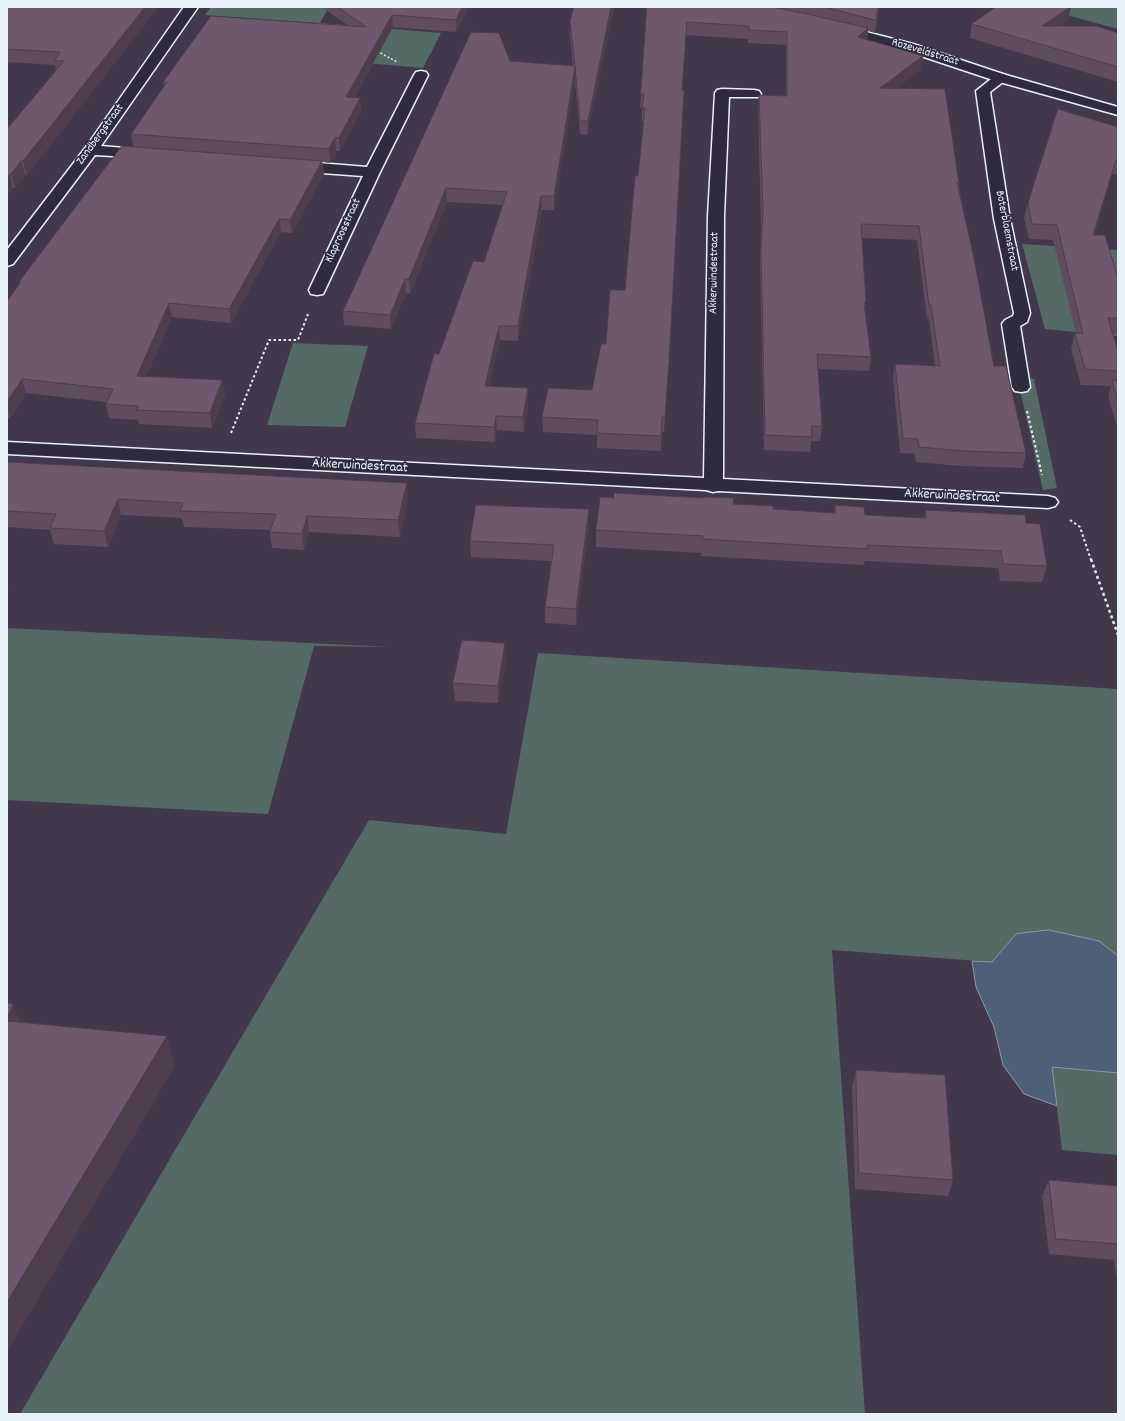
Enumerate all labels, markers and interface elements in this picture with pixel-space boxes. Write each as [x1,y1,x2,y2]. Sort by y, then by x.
street label: Rozeveldstraat [890,36,960,70]
street label: Zandbergstraat [74,102,128,168]
street label: Boterbloemstraat [991,190,1021,272]
street label: Klaproosstraat [323,197,365,265]
street label: Akkerwindestraat [707,232,723,314]
street label: Akkerwindestraat [312,456,408,478]
street label: Akkerwindestraat [904,486,1000,508]

